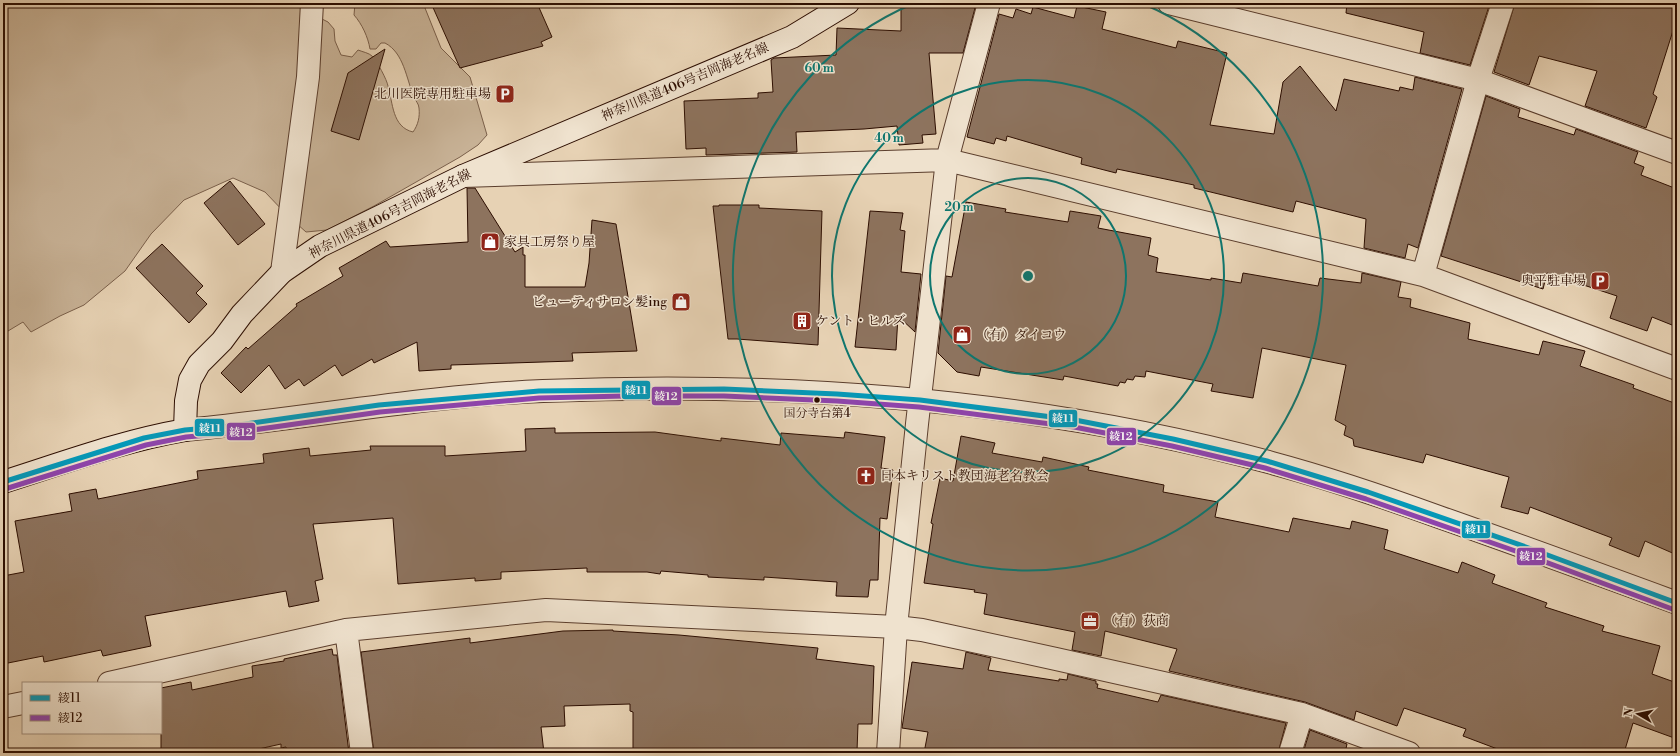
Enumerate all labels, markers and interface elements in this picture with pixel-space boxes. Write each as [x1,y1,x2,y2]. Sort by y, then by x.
street label: 神奈川県道406号吉岡海老名線 [599,39,771,125]
text: 60 m [804,61,834,76]
parking icon: 北川医院専用駐車場 [494,83,516,105]
place label: 北川医院専用駐車場 [374,86,491,102]
text: 40 m [874,131,904,146]
street label: 神奈川県道406号吉岡海老名線 [306,166,474,262]
text: 20 m [944,200,974,215]
shop icon: 家具工房祭り屋 [479,231,501,253]
place label: 家具工房祭り屋 [504,234,595,250]
centre of rings [1021,269,1035,283]
parking icon: 奥平駐車場 [1589,270,1611,292]
place label: 奥平駐車場 [1521,273,1586,289]
shop icon: ビューティサロン髪ing [670,291,692,313]
place label: ビューティサロン髪ing [532,294,667,310]
building icon: ケント・ヒルズ [791,310,813,332]
place label: ケント・ヒルズ [816,313,906,329]
shop icon: （有）ダイコウ [951,324,973,346]
place label: （有）ダイコウ [976,327,1066,343]
line badge: 綾11 [621,380,651,400]
text: 綾11 [625,384,648,398]
line badge: 綾12 [651,386,682,406]
text: 綾12 [654,390,678,404]
marker: 国分寺台第4 [812,395,822,405]
place label: 国分寺台第4 [783,406,851,421]
line badge: 綾11 [1048,409,1078,428]
text: 綾11 [1052,412,1075,426]
line badge: 綾11 [194,418,225,437]
text: 綾11 [199,422,222,436]
line badge: 綾12 [226,422,256,441]
text: 綾12 [229,426,253,440]
line badge: 綾12 [1106,427,1137,446]
text: 綾12 [1109,430,1133,444]
church icon: 日本キリスト教団海老名教会 [855,465,877,487]
place label: 日本キリスト教団海老名教会 [880,468,1049,484]
line badge: 綾11 [1461,520,1491,539]
text: 綾11 [1465,523,1488,537]
line badge: 綾12 [1516,547,1546,566]
text: 綾12 [1519,550,1543,564]
office icon: （有）荻商 [1079,610,1101,632]
place label: （有）荻商 [1104,613,1169,629]
legend [22,682,162,734]
text: 綾11 [58,691,82,706]
north arrow [1618,694,1658,734]
text: N [1622,707,1637,718]
text: 綾12 [58,711,82,726]

